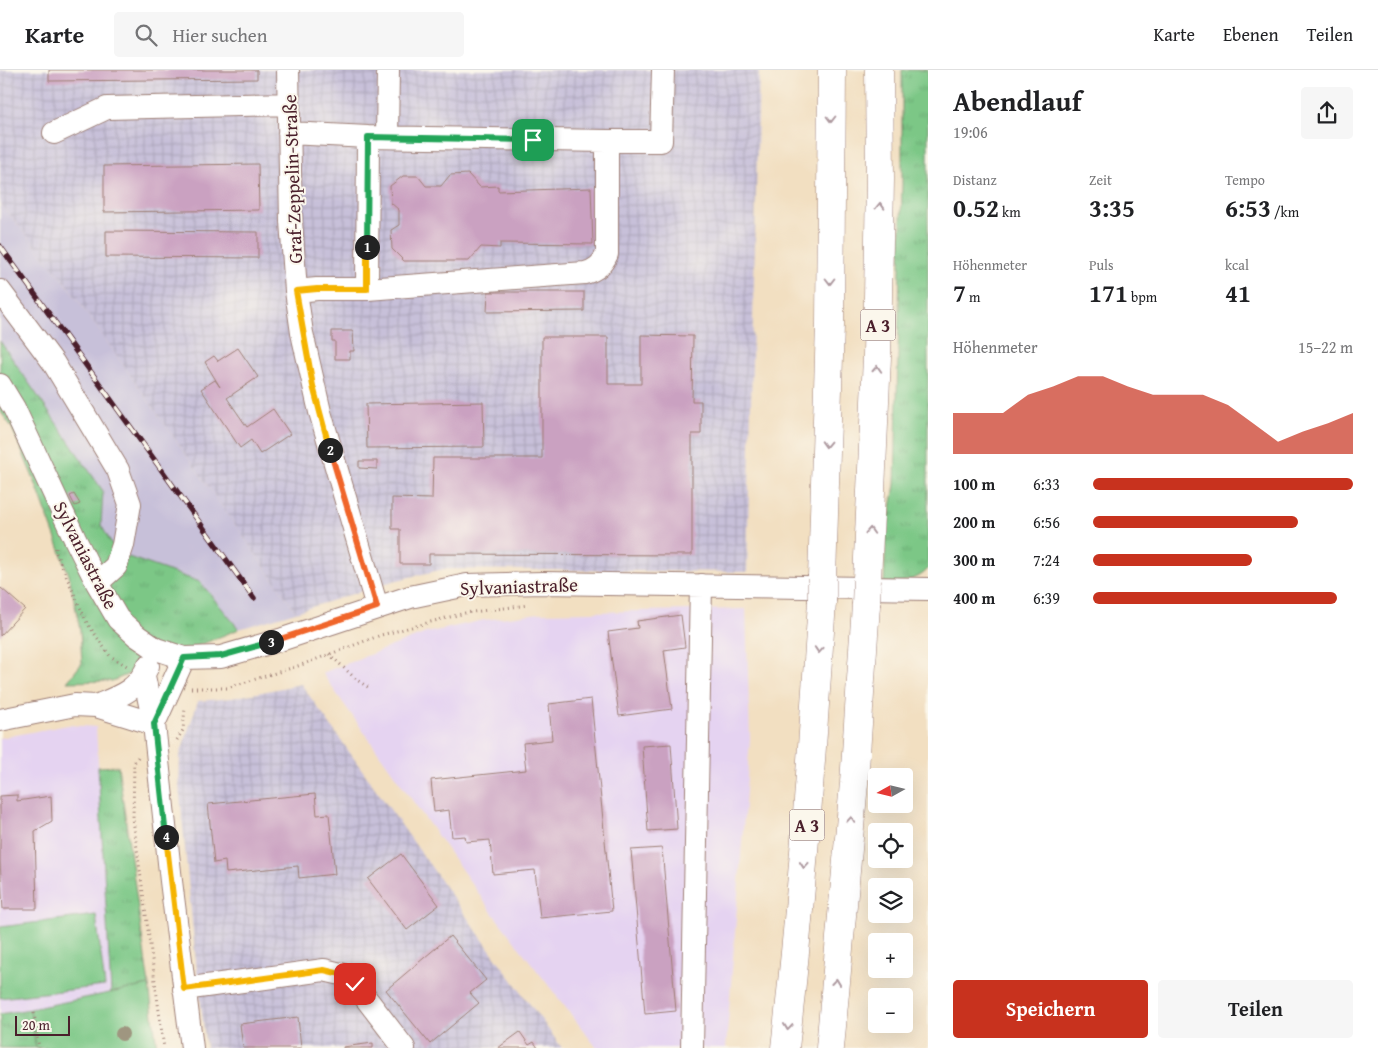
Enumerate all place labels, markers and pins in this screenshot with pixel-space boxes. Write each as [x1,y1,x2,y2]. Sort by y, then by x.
pin [512,119,554,161]
pin: 1 [354,234,380,260]
pin: 2 [318,438,342,462]
pin: 3 [258,630,284,654]
pin: 4 [154,824,178,850]
pin [334,963,376,1005]

